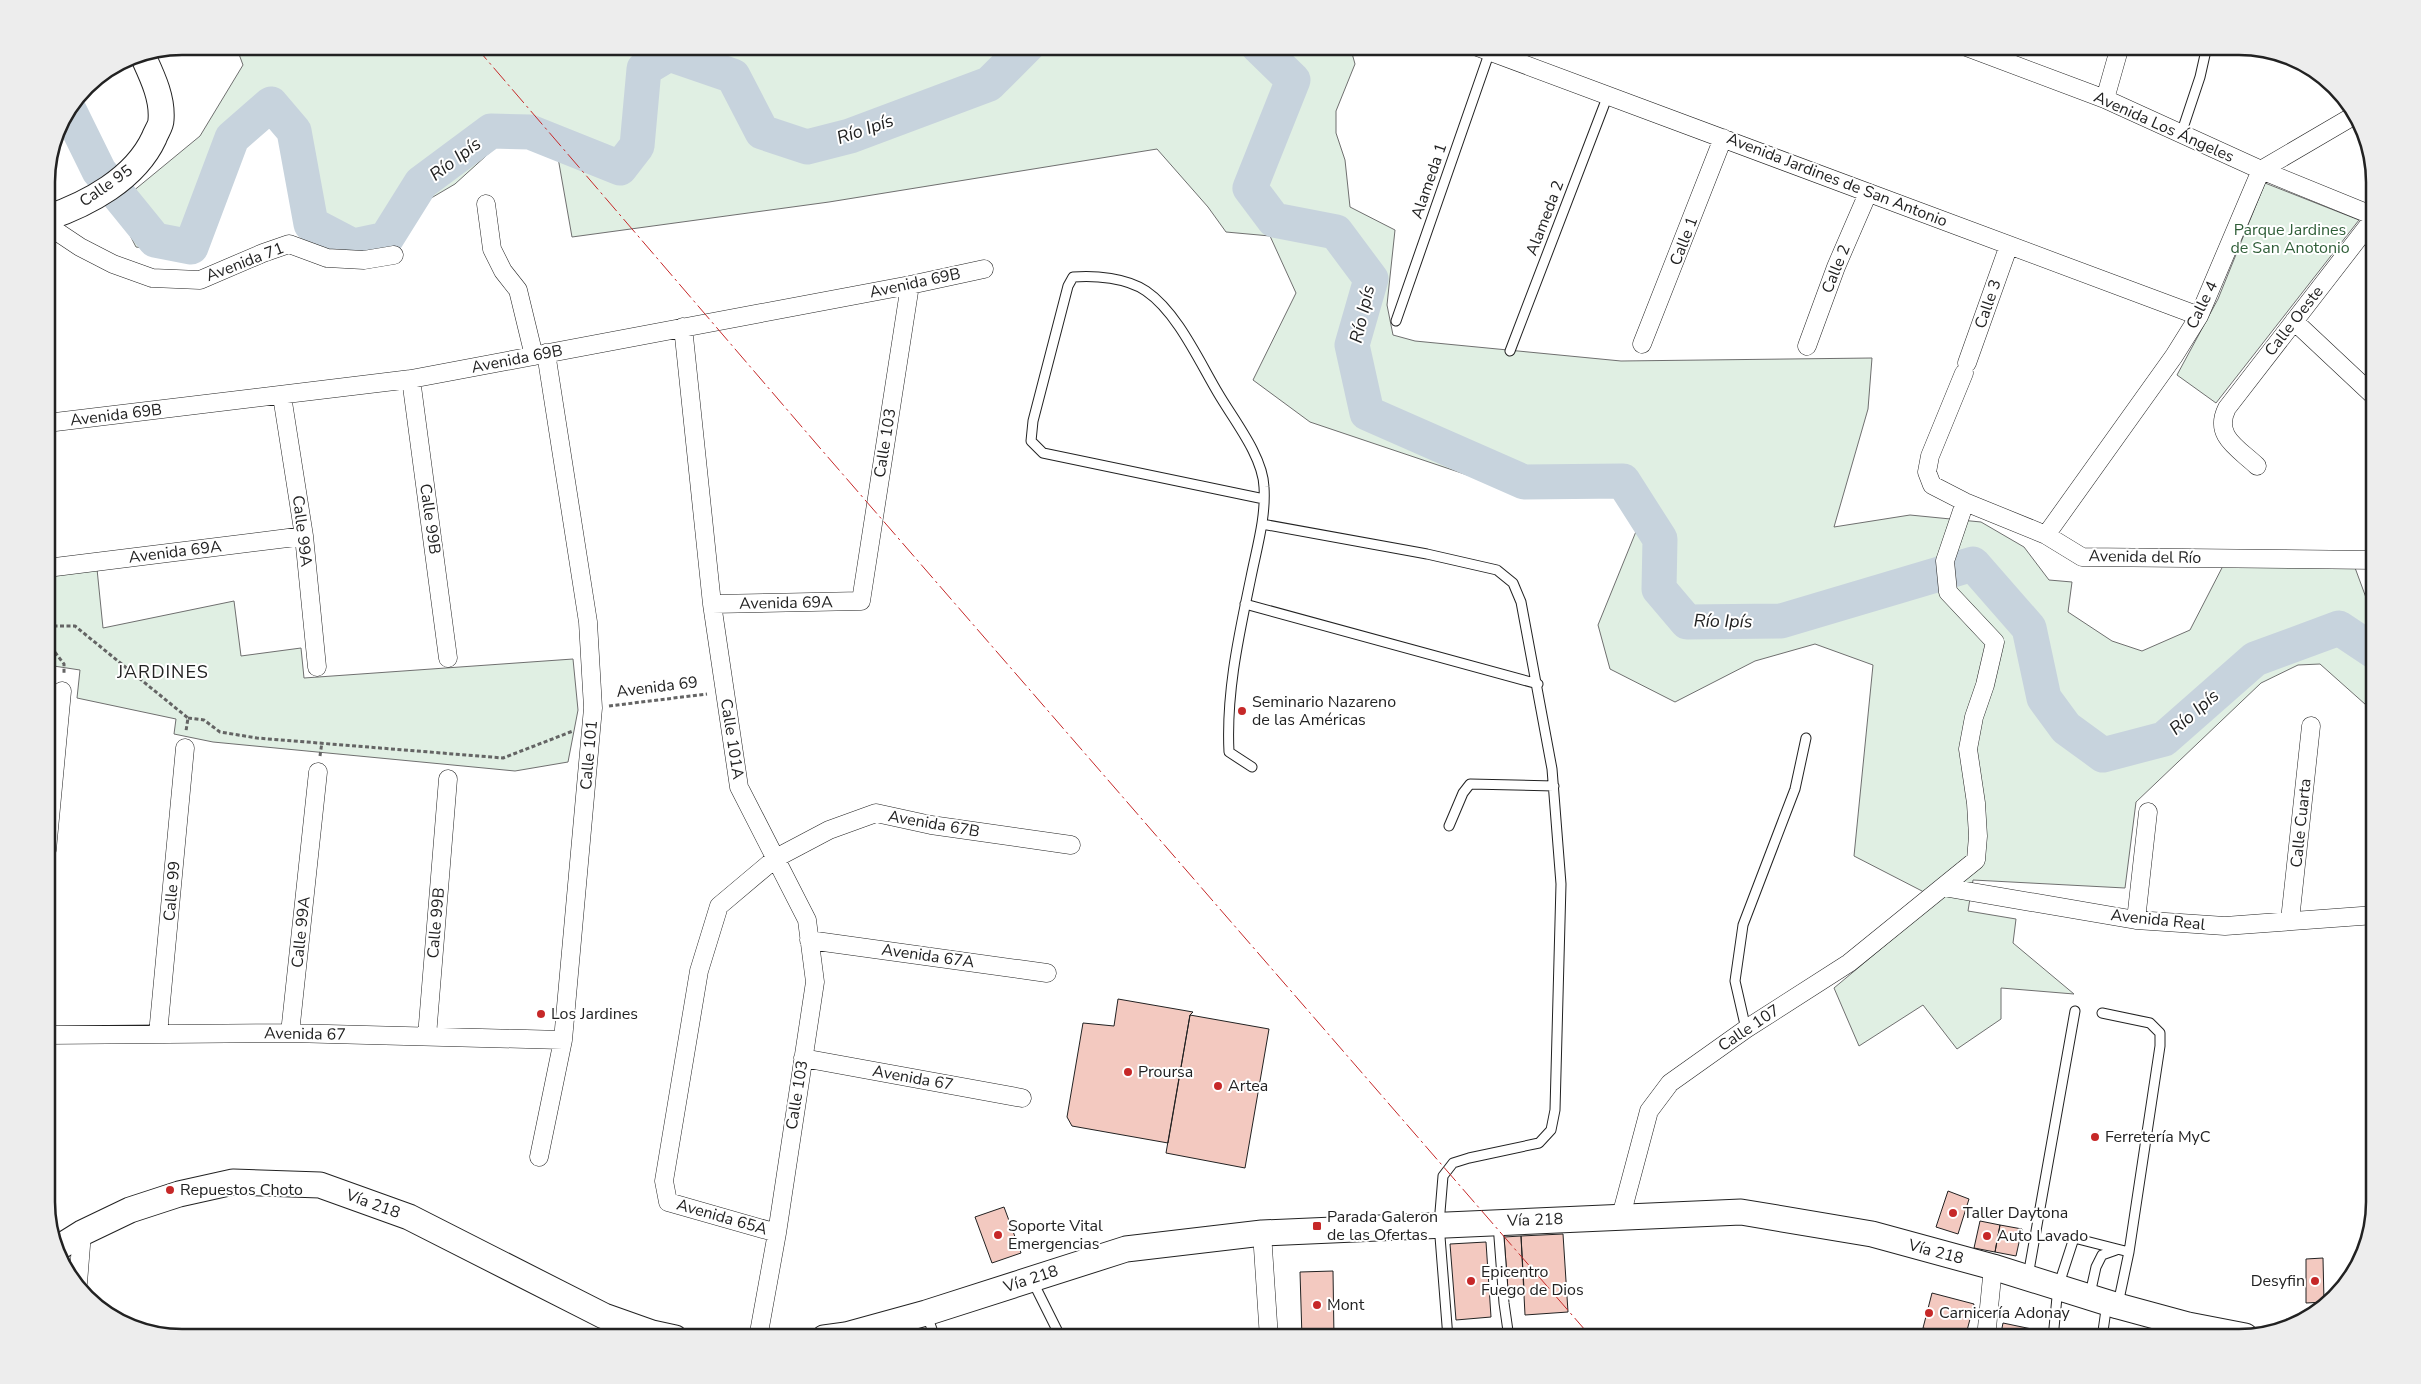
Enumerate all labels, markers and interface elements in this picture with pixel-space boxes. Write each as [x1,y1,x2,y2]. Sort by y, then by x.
street label: Avenida Los Ángeles [2090,86,2238,168]
water label: Río Ipís [833,108,897,150]
street label: Avenida Jardines de San Antonio [1724,128,1951,232]
water label: Río Ipís [424,132,486,186]
street label: Alameda 1 [1406,140,1452,222]
street label: Calle 95 [75,160,137,212]
street label: Alameda 2 [1521,177,1569,259]
street label: Calle 1 [1665,213,1703,269]
park label: Parque Jardines de San Anotonio [2230,219,2350,259]
street label: Avenida 71 [203,237,287,287]
street label: Calle 2 [1816,241,1856,297]
street label: Avenida 69B [867,263,963,303]
street label: Calle 3 [1969,276,2007,332]
street label: Calle 4 [2181,277,2223,333]
street label: Calle Oeste [2260,281,2328,361]
water label: Río Ipís [1344,283,1380,345]
street label: Avenida 69B [469,339,565,379]
street label: Avenida 69B [69,398,163,432]
street label: Calle 103 [869,407,901,479]
street label: Calle 99B [414,482,446,556]
street label: Calle 99A [287,494,317,568]
street label: Avenida 69A [127,535,223,569]
street label: Avenida del Río [2089,545,2202,569]
street label: Avenida 69A [739,591,833,615]
water label: Río Ipís [1693,608,1753,634]
district label: JARDINES [116,660,209,684]
street label: Avenida 69 [615,671,699,703]
water label: Río Ipís [2164,684,2224,740]
place label: Seminario Nazareno de las Américas [1252,691,1396,731]
street label: Calle 101A [715,697,749,781]
marker: Seminario Nazareno de las Américas [1236,705,1248,717]
street label: Calle 101 [575,719,603,791]
street label: Calle Cuarta [2285,777,2317,869]
street label: Avenida 67B [886,805,982,843]
street label: Calle 99 [158,860,186,922]
street label: Calle 99B [422,887,450,959]
street label: Calle 99A [286,895,316,969]
street label: Avenida Real [2110,904,2207,936]
street label: Avenida 67A [880,939,976,973]
street label: Calle 107 [1714,999,1784,1057]
place label: Los Jardines [551,1003,638,1025]
marker: Los Jardines [535,1008,547,1020]
street label: Avenida 67 [264,1022,346,1046]
street label: Calle 103 [781,1059,813,1131]
street label: Avenida 67 [871,1060,955,1096]
place label: Proursa [1138,1061,1193,1083]
marker: Proursa [1122,1066,1134,1078]
place label: Artea [1228,1075,1268,1097]
marker: Artea [1212,1080,1224,1092]
place label: Ferretería MyC [2105,1126,2211,1148]
marker: Ferretería MyC [2089,1131,2101,1143]
place label: Repuestos Choto [180,1179,303,1201]
marker: Repuestos Choto [164,1184,176,1196]
street label: Vía 218 [342,1184,403,1224]
street label: Avenida 65A [674,1194,770,1241]
place label: Taller Daytona [1963,1202,2068,1224]
place label: Parada Galeron de las Ofertas [1327,1206,1438,1246]
marker: Taller Daytona [1947,1207,1959,1219]
street label: Vía 218 [1506,1208,1563,1232]
place label: Soporte Vital Emergencias [1008,1215,1103,1255]
marker: Parada Galeron de las Ofertas [1311,1220,1323,1232]
place label: Auto Lavado [1997,1225,2088,1247]
marker: Soporte Vital Emergencias [992,1229,1004,1241]
marker: Auto Lavado [1981,1230,1993,1242]
street label: Vía 218 [1905,1234,1966,1270]
street label: Vía 218 [1000,1260,1061,1298]
place label: Epicentro Fuego de Dios [1481,1261,1584,1301]
place label: Desyfin [2251,1270,2305,1292]
marker: Epicentro Fuego de Dios [1465,1275,1477,1287]
marker: Desyfin [2309,1275,2321,1287]
place label: Mont [1327,1294,1365,1316]
marker: Mont [1311,1299,1323,1311]
place label: Carnicería Adonay [1939,1302,2071,1324]
marker: Carnicería Adonay [1923,1307,1935,1319]

